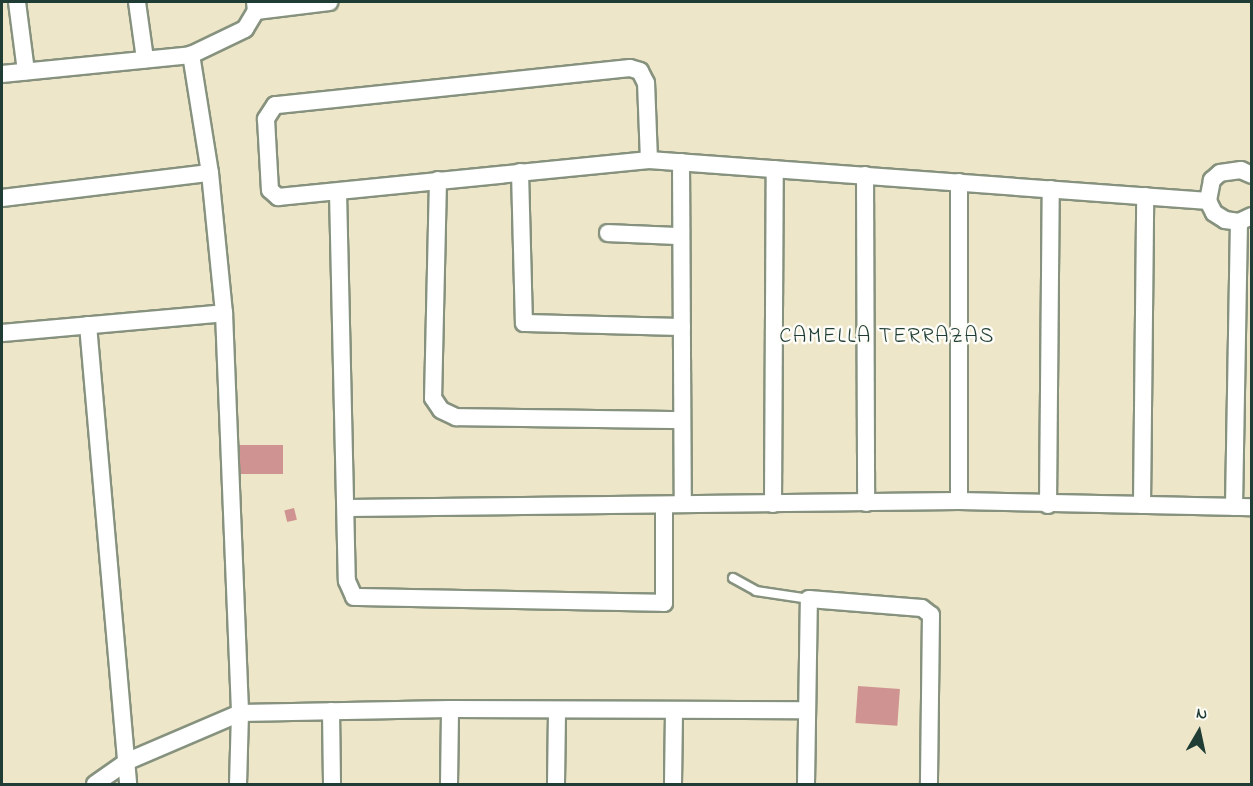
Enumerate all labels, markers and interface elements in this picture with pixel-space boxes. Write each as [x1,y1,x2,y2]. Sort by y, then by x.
district label: CAMELLA TERRAZAS [779,325,995,351]
north arrow [1169,702,1229,762]
text: N [1195,702,1209,727]

